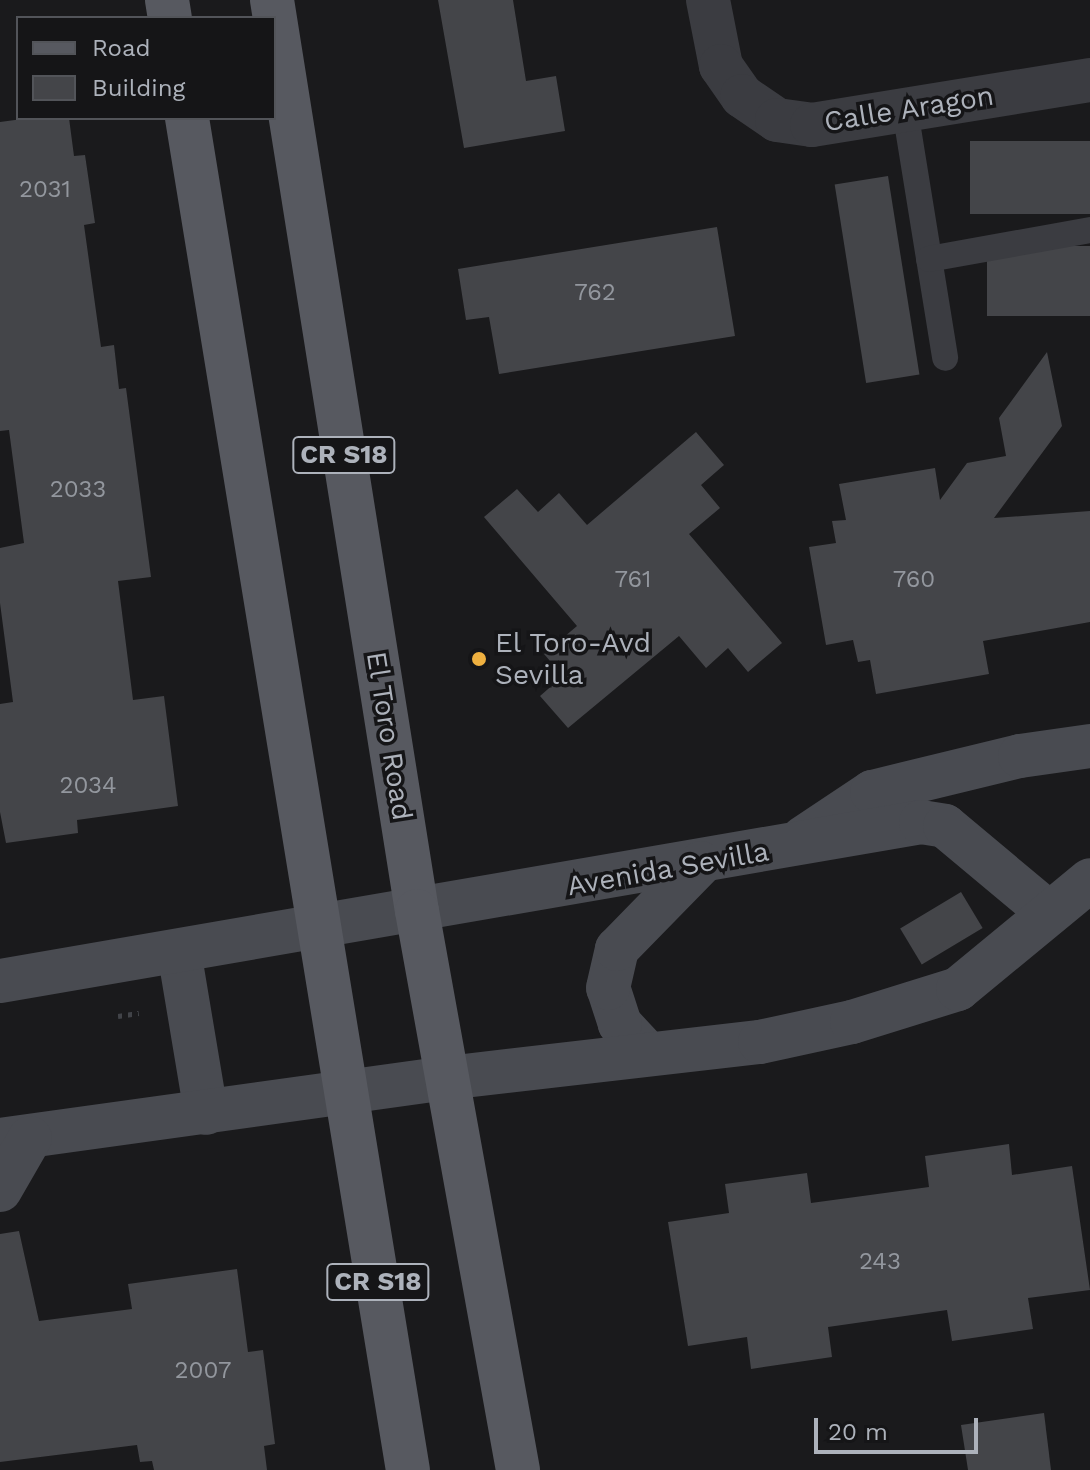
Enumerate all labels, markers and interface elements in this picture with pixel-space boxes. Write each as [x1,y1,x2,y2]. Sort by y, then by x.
legend [16,16,276,120]
text: Road [92,34,151,62]
text: Building [92,74,185,102]
street label: Calle Aragon [821,79,997,139]
house number: 2031 [19,176,71,204]
house number: 762 [574,279,616,307]
road number: CR S18 [292,433,396,477]
house number: 2033 [50,476,106,504]
house number: 761 [615,566,651,594]
house number: 760 [893,566,935,594]
place label: El Toro-Avd Sevilla [495,626,653,692]
street label: El Toro Road [359,648,419,824]
marker: El Toro-Avd Sevilla [470,650,488,668]
house number: 2034 [59,772,117,800]
street label: Avenida Sevilla [564,835,772,903]
house number: 243 [859,1248,901,1276]
road number: CR S18 [326,1260,430,1304]
house number: 2007 [175,1357,231,1385]
scale bar [818,1402,982,1452]
text: 20 m [828,1418,888,1446]

